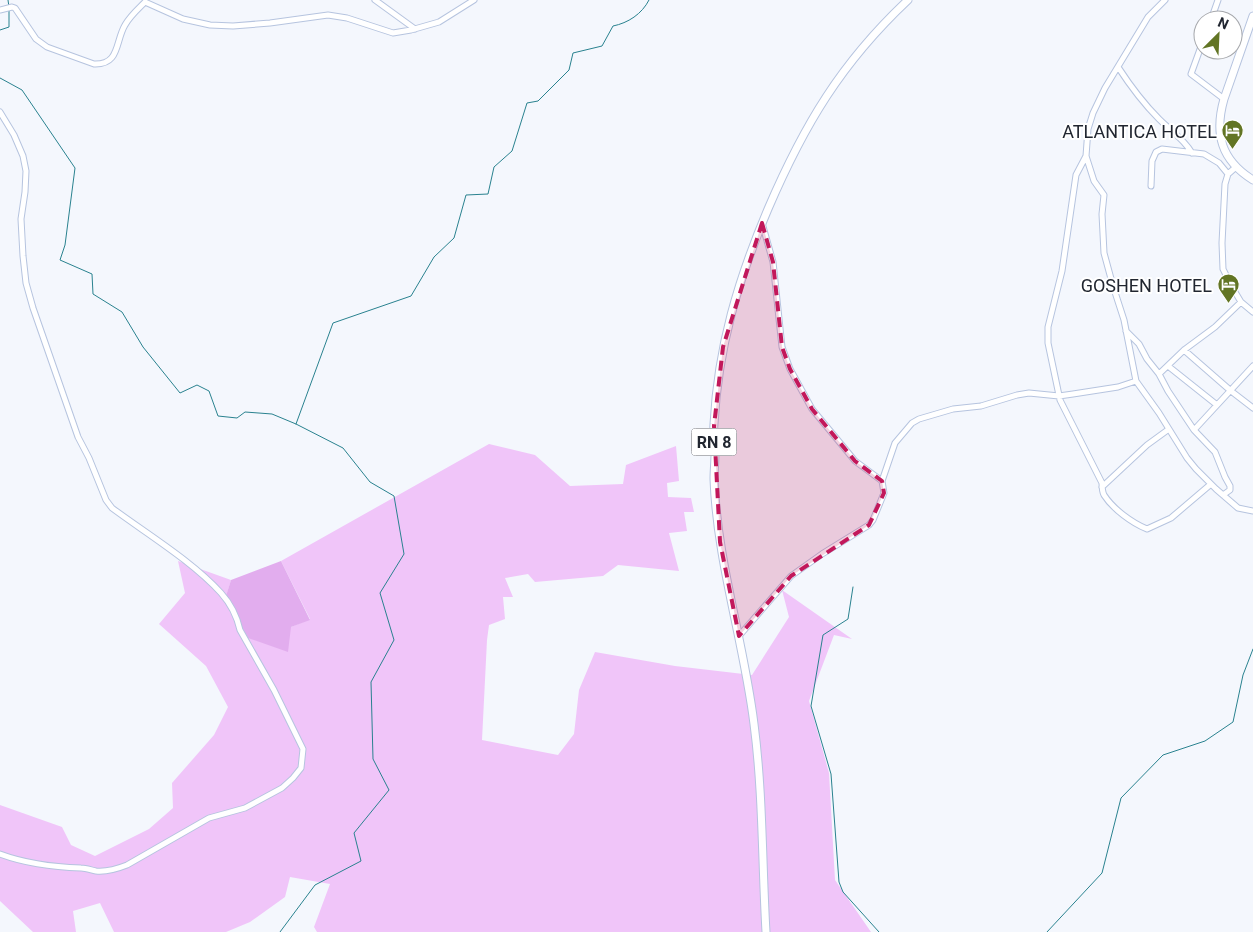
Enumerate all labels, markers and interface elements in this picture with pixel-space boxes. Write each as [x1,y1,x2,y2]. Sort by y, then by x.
north arrow [1193,10,1243,60]
text: N [1216,14,1231,32]
hotel icon: ATLANTICA HOTEL [1221,119,1245,150]
place label: ATLANTICA HOTEL [1062,121,1217,142]
hotel icon: GOSHEN HOTEL [1216,273,1240,304]
place label: GOSHEN HOTEL [1081,275,1212,296]
road number: RN 8 [692,428,736,456]

